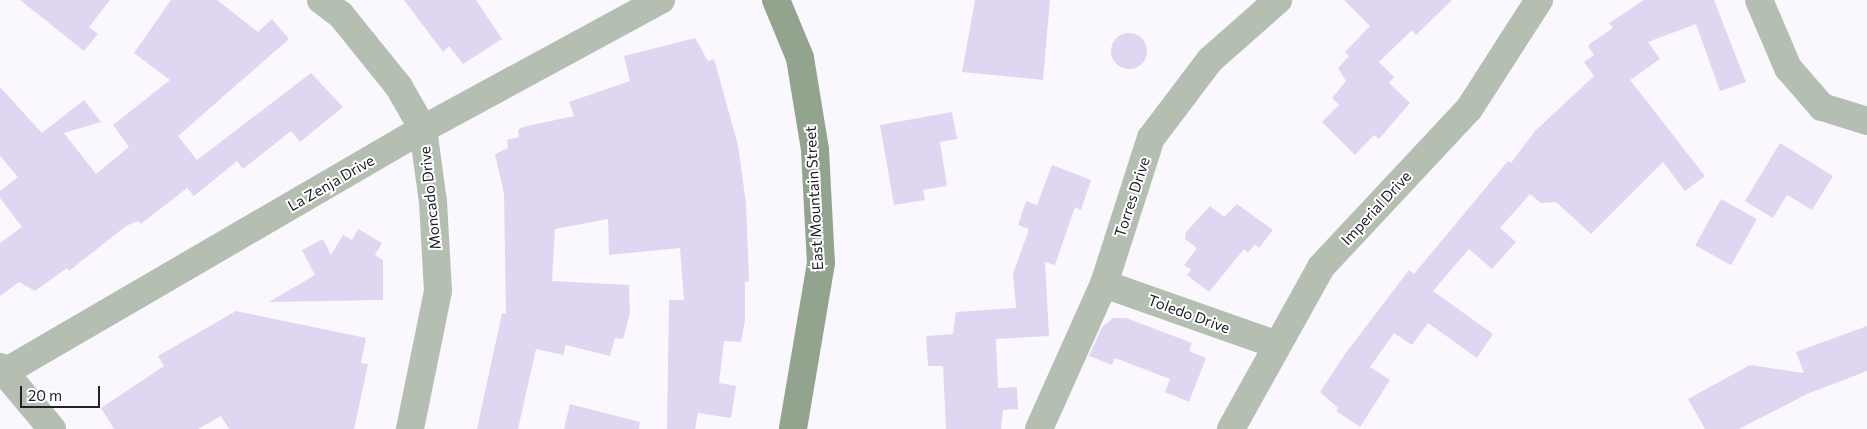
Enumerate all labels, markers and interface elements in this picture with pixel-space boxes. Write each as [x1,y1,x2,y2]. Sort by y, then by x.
street label: East Mountain Street [801,125,827,271]
street label: Moncado Drive [416,145,444,251]
street label: La Zenja Drive [285,151,377,215]
street label: Torres Drive [1111,155,1153,239]
street label: Imperial Drive [1337,167,1415,249]
street label: Toledo Drive [1146,291,1232,337]
scale bar [22,376,102,408]
text: 20 m [28,386,62,404]

